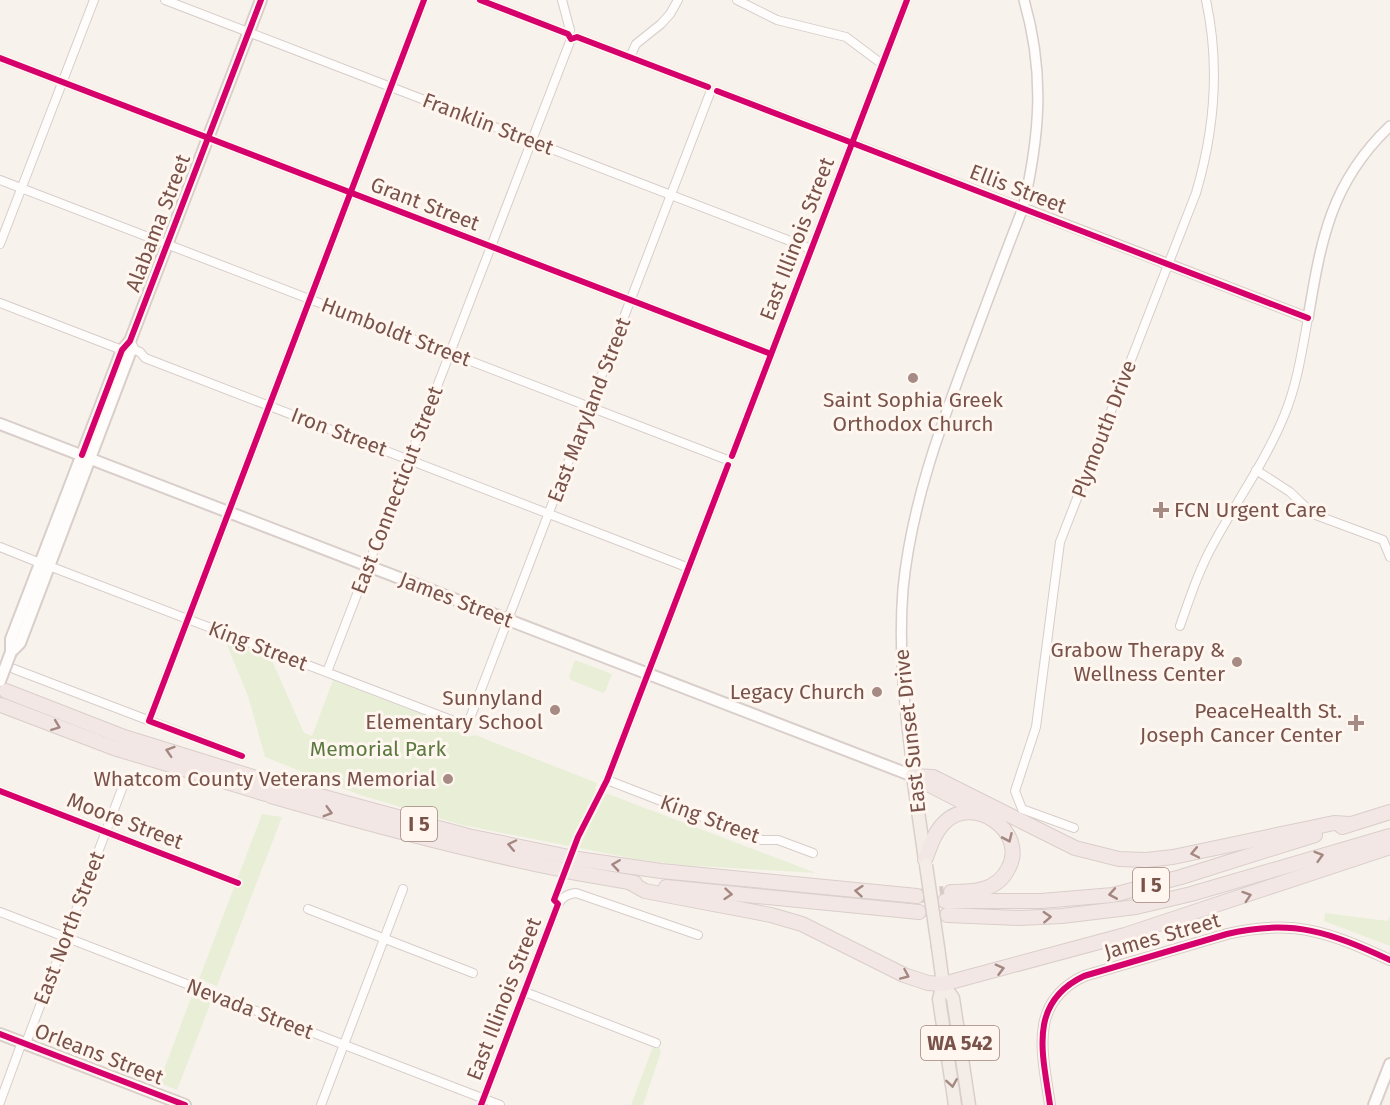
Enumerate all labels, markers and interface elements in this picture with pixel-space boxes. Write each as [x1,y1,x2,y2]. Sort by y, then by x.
street label: Franklin Street [419,87,558,161]
street label: Alabama Street [120,150,196,295]
street label: East Illinois Street [754,153,840,324]
street label: Ellis Street [966,159,1070,220]
street label: Grant Street [367,171,483,237]
street label: Humboldt Street [318,292,475,373]
street label: East Maryland Street [542,313,636,506]
street label: Plymouth Drive [1066,356,1142,502]
marker: Saint Sophia Greek Orthodox Church [906,371,920,385]
street label: East Connecticut Street [345,382,449,598]
place label: Saint Sophia Greek Orthodox Church [823,387,1003,437]
street label: Iron Street [287,402,391,462]
place label: FCN Urgent Care [1174,497,1327,523]
marker: FCN Urgent Care [1152,501,1170,519]
street label: James Street [396,566,517,634]
street label: King Street [205,615,312,677]
place label: Grabow Therapy & Wellness Center [1051,637,1225,687]
street label: East Sunset Drive [888,648,932,814]
marker: Grabow Therapy & Wellness Center [1230,655,1244,669]
place label: Legacy Church [730,679,865,705]
place label: Sunnyland Elementary School [365,685,543,735]
marker: Legacy Church [870,685,884,699]
place label: PeaceHealth St. Joseph Cancer Center [1140,698,1342,748]
marker: Sunnyland Elementary School [548,703,562,717]
marker: PeaceHealth St. Joseph Cancer Center [1347,714,1365,732]
one-way arrow [50,718,60,731]
park label: Memorial Park [310,736,446,762]
one-way arrow [165,746,176,759]
place label: Whatcom County Veterans Memorial [93,766,436,792]
marker: Whatcom County Veterans Memorial [441,772,455,786]
street label: Moore Street [63,787,187,855]
street label: King Street [657,789,764,849]
one-way arrow [322,805,333,817]
road number: I 5 [401,807,437,841]
one-way arrow [1001,832,1013,843]
one-way arrow [507,840,517,853]
one-way arrow [1190,846,1200,859]
street label: East North Street [28,847,110,1008]
one-way arrow [1313,851,1324,863]
one-way arrow [611,859,620,871]
road number: I 5 [1133,868,1169,902]
one-way arrow [854,885,863,898]
one-way arrow [724,887,733,900]
one-way arrow [1108,887,1117,899]
one-way arrow [1241,890,1252,903]
street label: James Street [1101,907,1223,965]
one-way arrow [1043,910,1052,923]
street label: East Illinois Street [461,913,547,1084]
one-way arrow [994,963,1004,976]
one-way arrow [899,967,910,979]
street label: Nevada Street [183,973,317,1045]
street label: Orleans Street [31,1017,168,1091]
road number: WA 542 [921,1026,999,1060]
one-way arrow [945,1078,957,1088]

